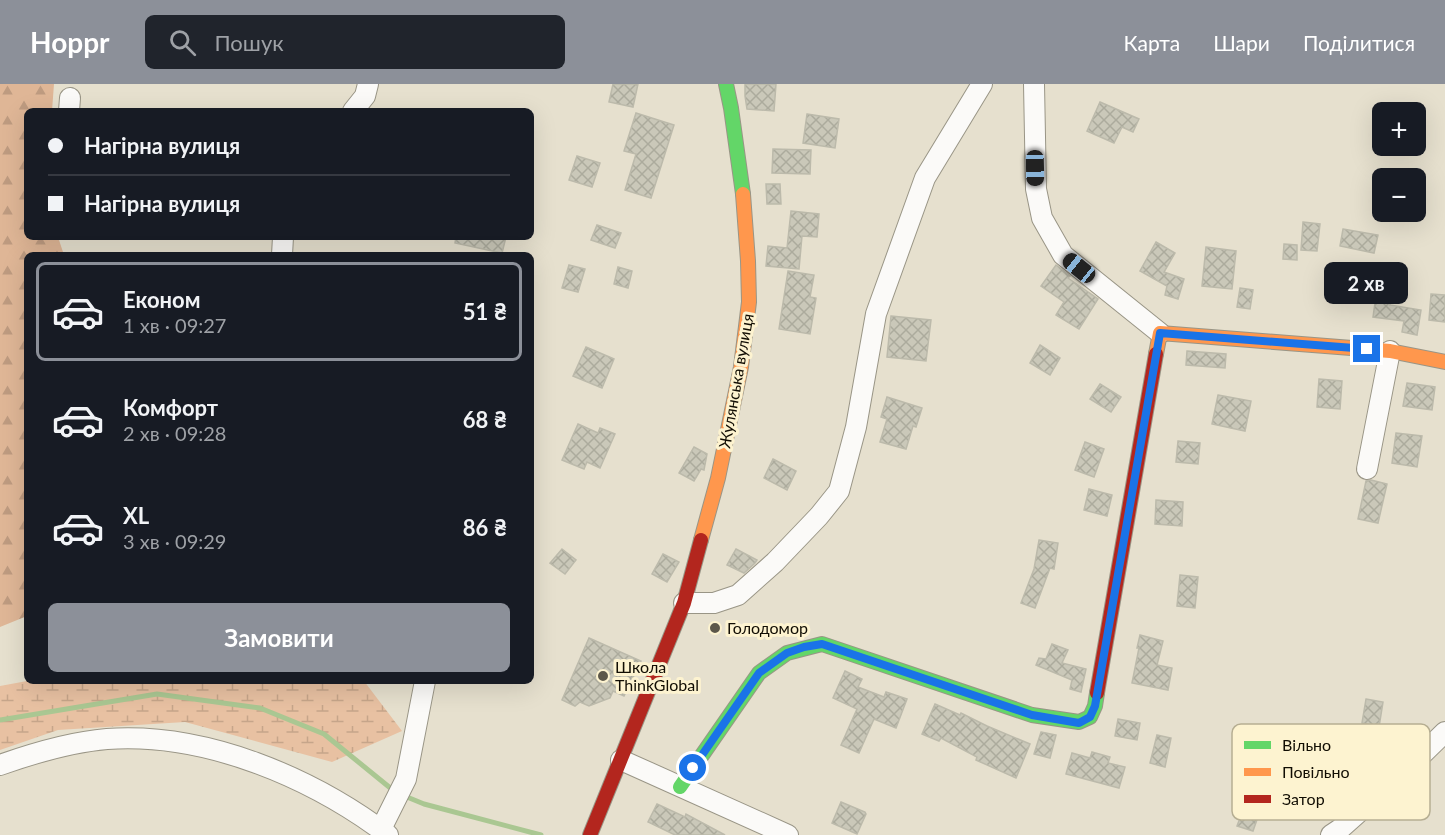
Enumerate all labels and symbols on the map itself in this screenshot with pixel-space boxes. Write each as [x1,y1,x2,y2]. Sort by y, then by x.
car [1026,150,1044,186]
car [1059,250,1099,286]
callout: 2 хв [1325,262,1409,304]
street label: Жулянська вулиця [714,312,757,450]
route end [1353,335,1380,362]
place label: Голодомор [727,618,808,637]
marker: Голодомор [708,621,722,635]
place label: Школа ThinkGlobal [615,657,699,694]
marker: Школа ThinkGlobal [596,669,610,683]
legend [1232,724,1430,820]
text: Вільно [1282,735,1331,754]
route start [679,754,706,781]
text: Повільно [1282,762,1349,781]
text: Затор [1282,789,1325,808]

